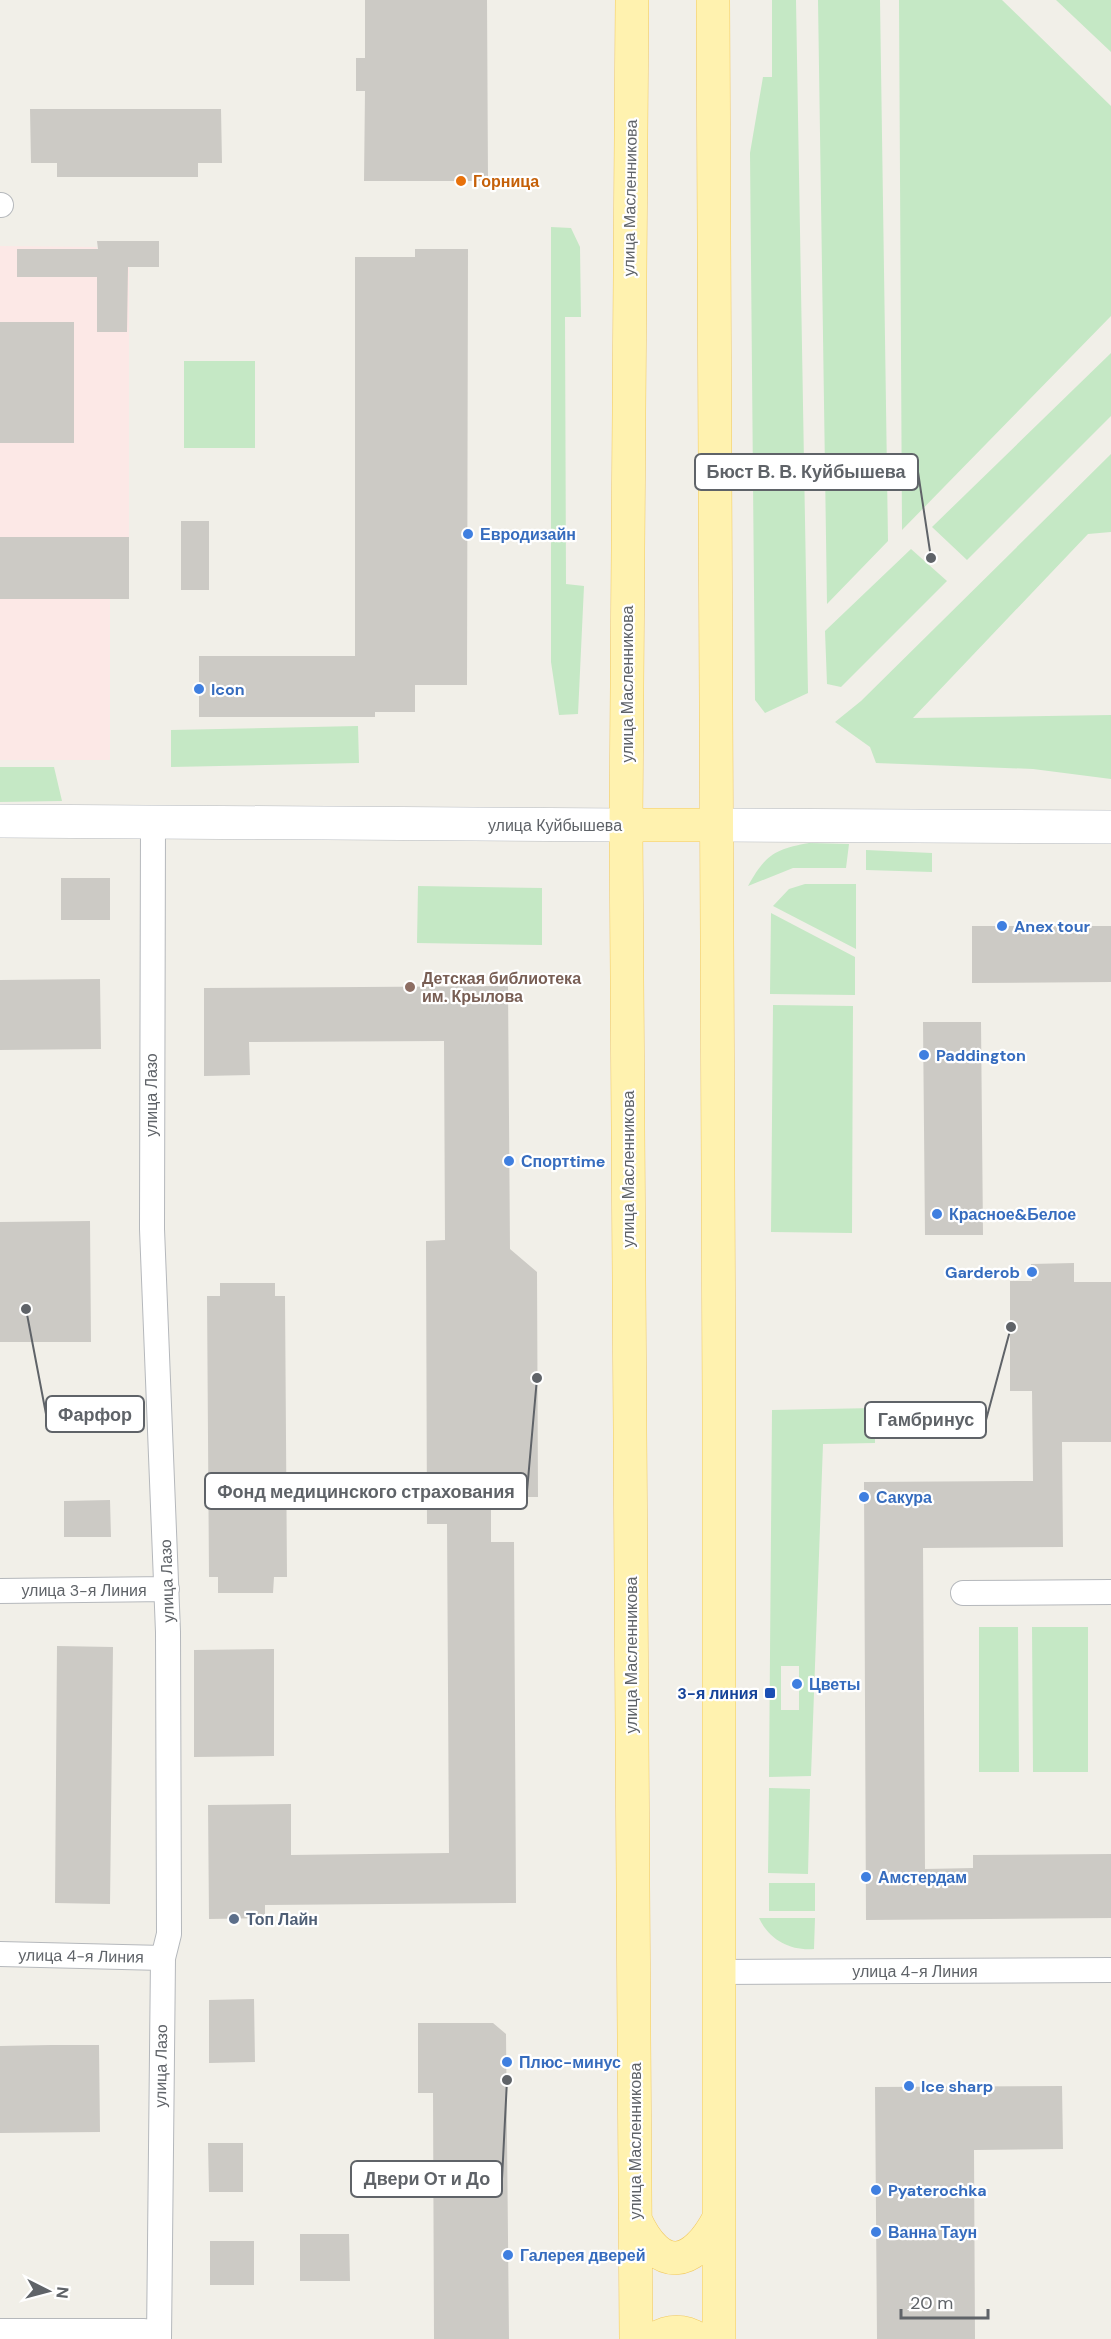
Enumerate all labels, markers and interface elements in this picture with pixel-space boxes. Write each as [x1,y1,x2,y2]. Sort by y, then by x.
street label: улица Масленникова [618,119,642,277]
place label: Горница [473,171,539,192]
marker: Горница [454,174,468,188]
callout: Бюст В. В. Куйбышева [695,454,918,490]
text: Бюст В. В. Куйбышева [706,460,907,484]
place label: Евродизайн [480,524,576,545]
marker: Евродизайн [461,527,475,541]
street label: улица Масленникова [617,606,638,762]
place label: Icon [211,679,245,700]
marker: Icon [192,682,206,696]
street label: улица Куйбышева [488,815,622,836]
place label: Anex tour [1014,916,1091,937]
marker: Anex tour [995,919,1009,933]
place label: Детская библиотека им. Крылова [422,968,581,1007]
marker: Детская библиотека им. Крылова [403,980,417,994]
place label: Paddington [936,1045,1026,1066]
marker: Paddington [917,1048,931,1062]
street label: улица Лазо [141,1053,162,1137]
street label: улица Масленникова [618,1091,639,1247]
place label: Спортtime [521,1151,605,1172]
marker: Спортtime [502,1154,516,1168]
place label: Красное&Белое [949,1204,1076,1225]
marker: Красное&Белое [930,1207,944,1221]
place label: Garderob [945,1262,1020,1283]
marker: Garderob [1025,1265,1039,1279]
callout: Фарфор [46,1396,144,1432]
callout: Гамбринус [865,1402,986,1438]
text: Фарфор [58,1403,132,1427]
text: Гамбринус [878,1408,974,1432]
callout: Фонд медицинского страхования [205,1473,527,1509]
text: Фонд медицинского страхования [217,1480,515,1504]
place label: Сакура [876,1487,932,1508]
marker: Сакура [857,1490,871,1504]
street label: улица Лазо [155,1539,179,1623]
street label: улица Масленникова [621,1577,642,1733]
street label: улица 3-я Линия [21,1580,147,1601]
place label: Цветы [809,1674,861,1695]
marker: Цветы [790,1677,804,1691]
place label: 3-я линия [677,1683,758,1704]
marker: 3-я линия [763,1686,777,1700]
place label: Амстердам [878,1867,967,1888]
marker: Амстердам [859,1870,873,1884]
place label: Топ Лайн [246,1909,318,1930]
marker: Топ Лайн [227,1912,241,1926]
street label: улица 4-я Линия [18,1944,144,1968]
street label: улица 4-я Линия [852,1961,978,1982]
street label: улица Лазо [150,2024,172,2108]
place label: Плюс-минус [519,2052,621,2073]
marker: Плюс-минус [500,2055,514,2069]
street label: улица Масленникова [625,2063,646,2219]
place label: Ice sharp [921,2076,993,2097]
marker: Ice sharp [902,2079,916,2093]
callout: Двери От и До [351,2161,502,2197]
text: Двери От и До [364,2167,490,2191]
place label: Pyaterochka [888,2180,987,2201]
marker: Pyaterochka [869,2183,883,2197]
place label: Ванна Таун [888,2222,977,2243]
marker: Ванна Таун [869,2225,883,2239]
place label: Галерея дверей [520,2245,646,2266]
marker: Галерея дверей [501,2248,515,2262]
north arrow [18,2261,78,2321]
scale bar [901,2282,988,2320]
text: N [51,2286,73,2299]
text: 20 m [910,2291,953,2315]

